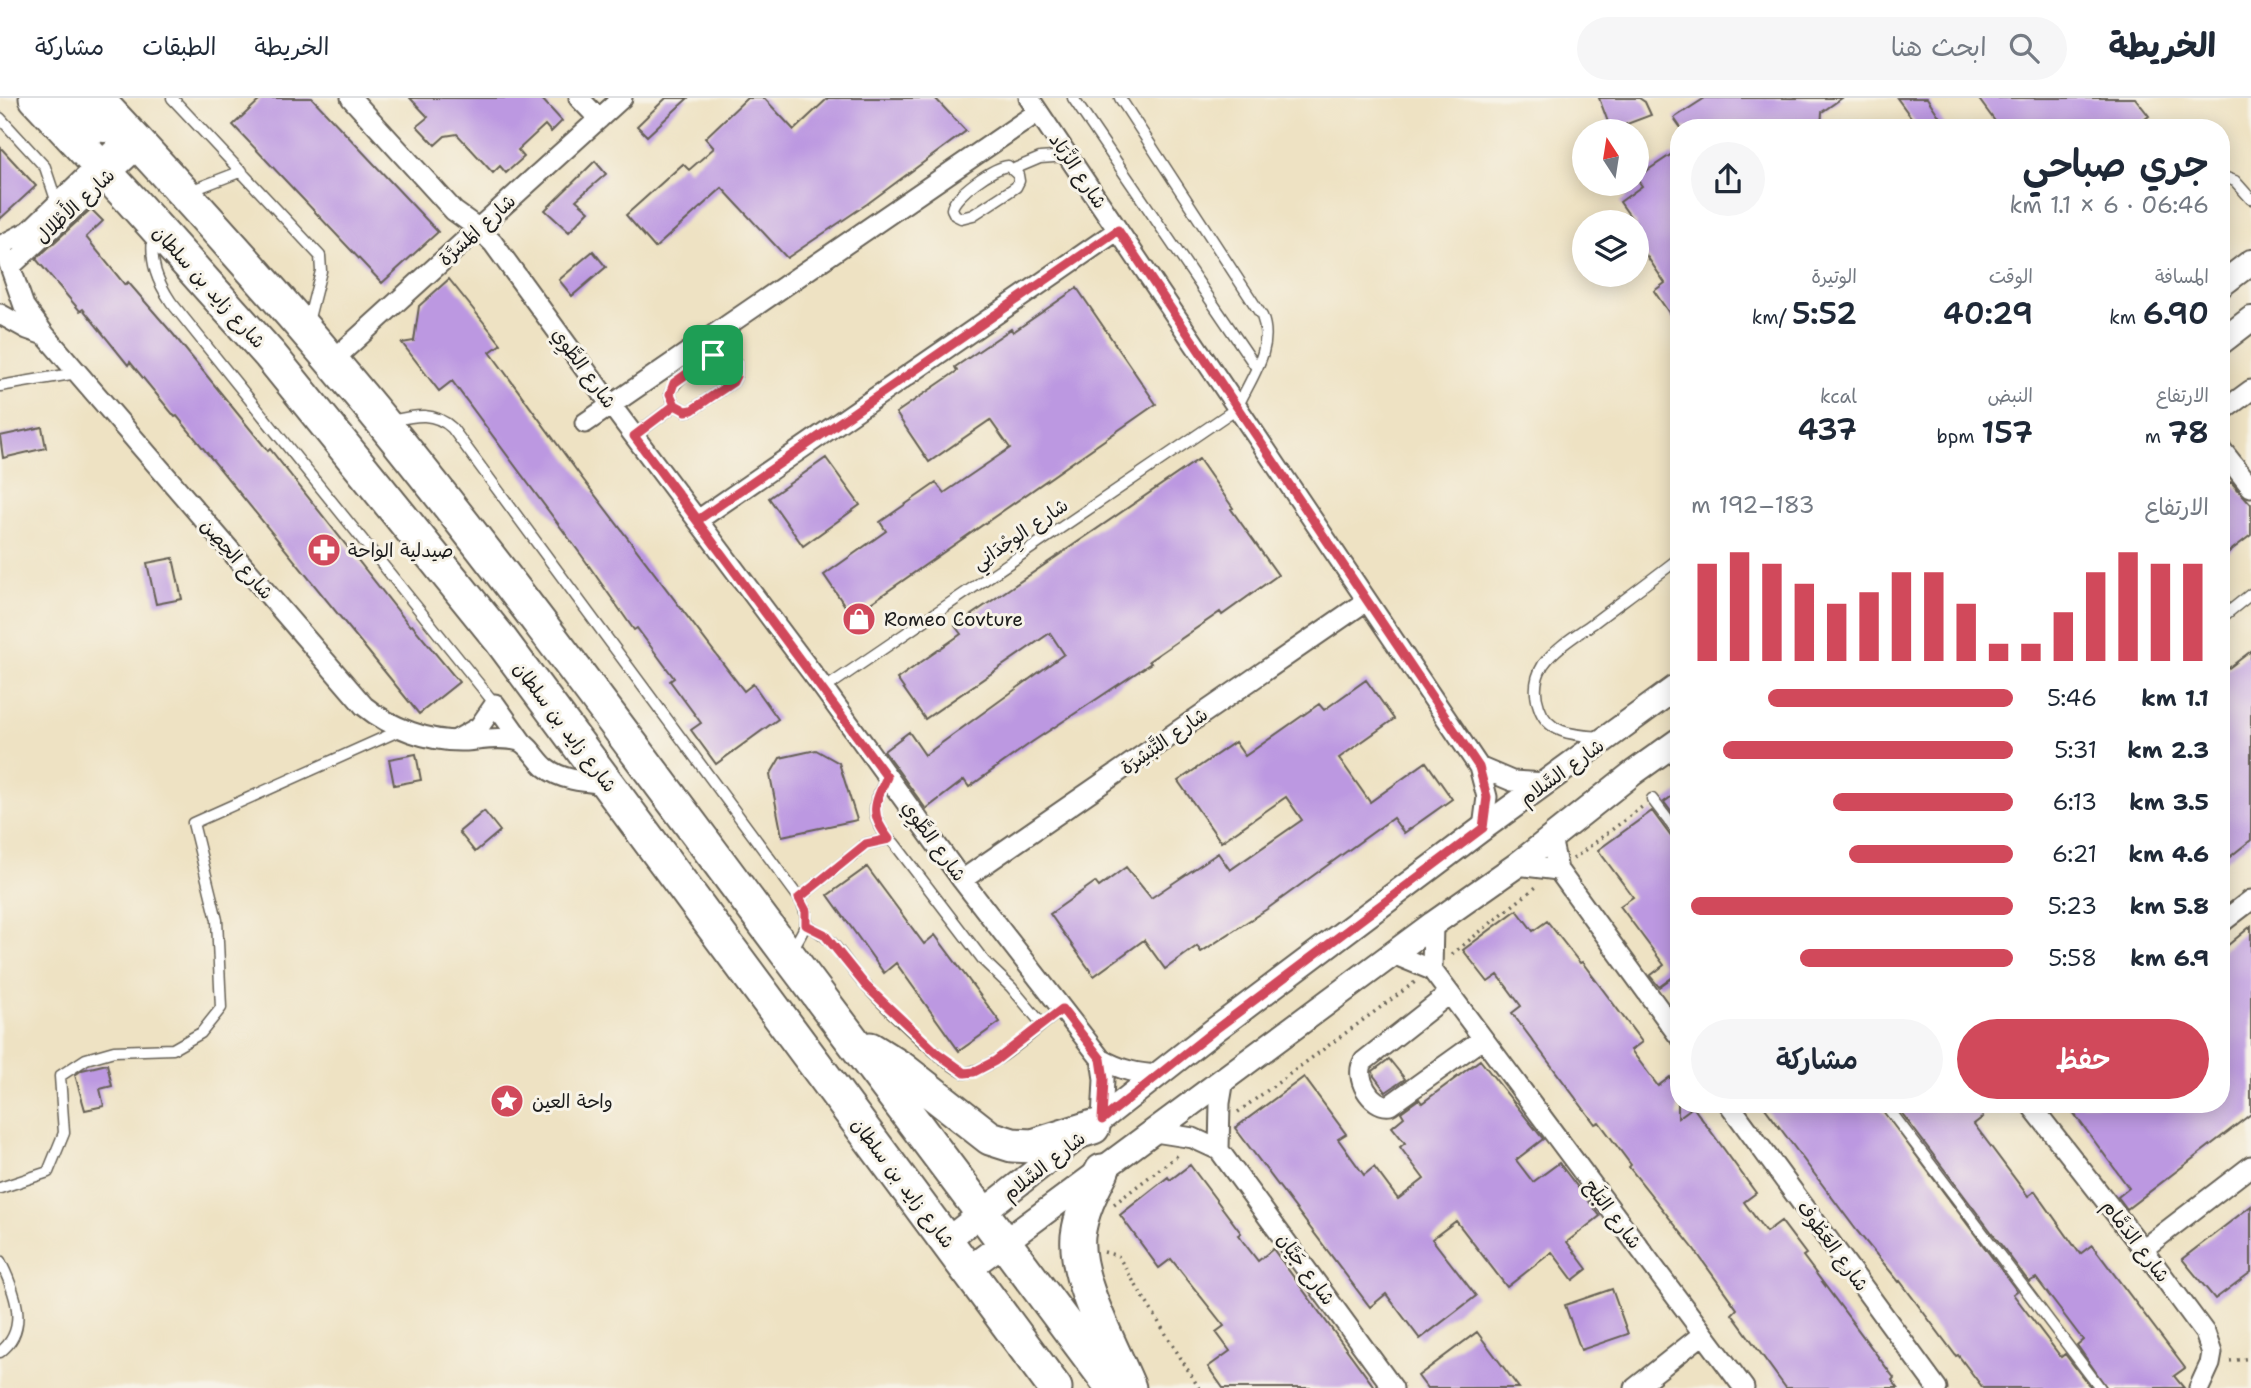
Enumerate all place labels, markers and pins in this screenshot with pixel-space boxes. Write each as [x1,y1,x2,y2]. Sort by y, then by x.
pin [683,325,743,385]
pharmacy icon: صيدلية الواحة [305,531,343,569]
place label: صيدلية الواحة [348,538,454,563]
shop icon: Romeo Covture [840,600,878,638]
place label: Romeo Covture [884,607,1023,632]
place icon: واحة العين [488,1082,526,1120]
place label: واحة العين [532,1089,613,1114]

